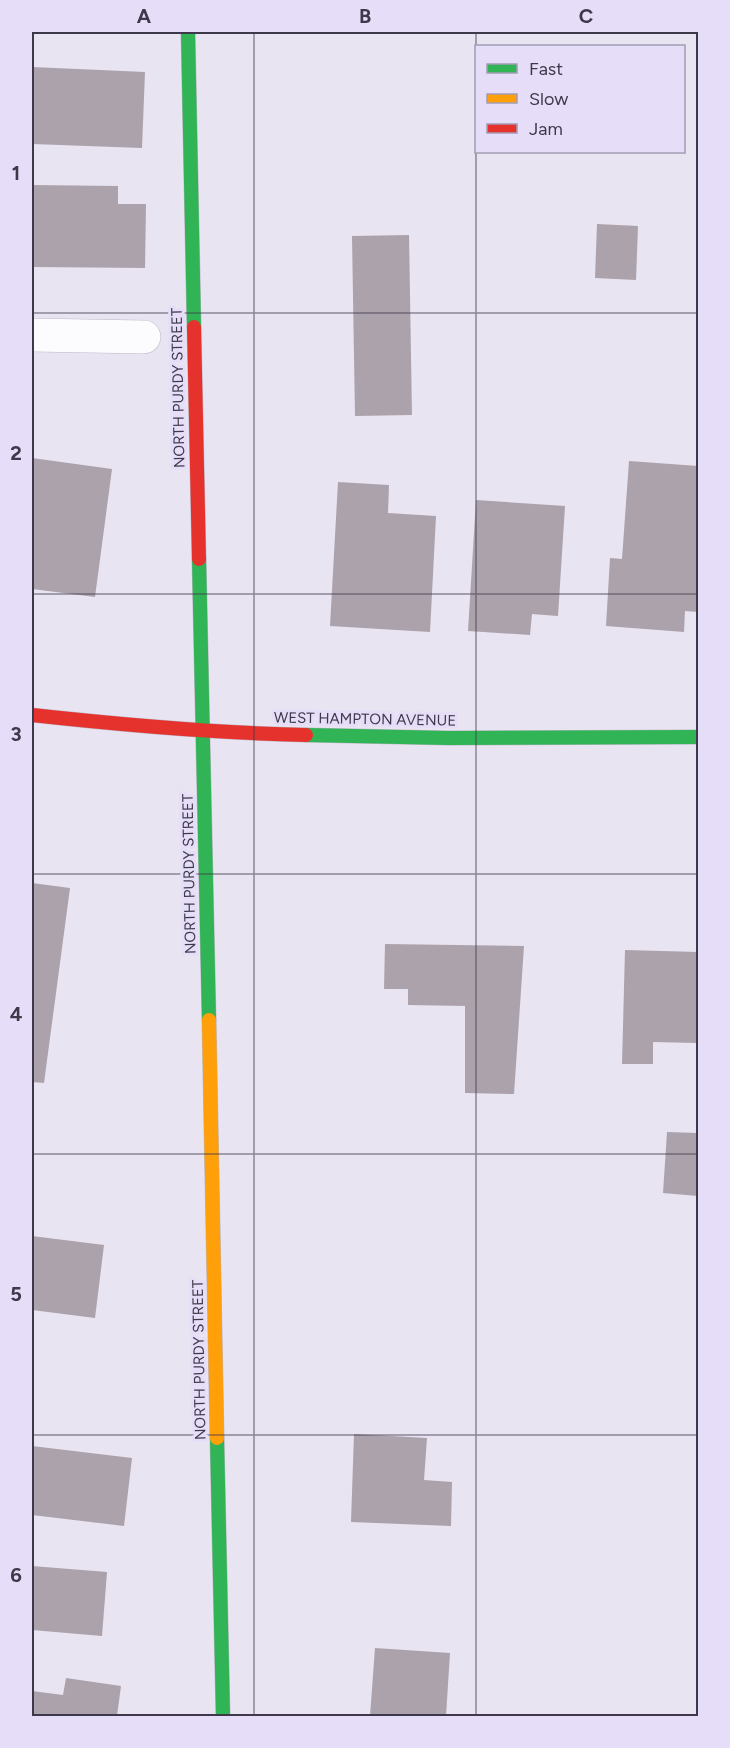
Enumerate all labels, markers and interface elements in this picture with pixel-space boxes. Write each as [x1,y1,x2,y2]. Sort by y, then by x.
text: A [137,4,152,28]
text: B [359,4,371,28]
text: C [579,4,593,28]
legend [475,45,685,153]
text: Fast [529,58,563,80]
text: Slow [529,88,568,110]
text: Jam [529,118,563,140]
text: 1 [12,161,20,185]
street label: NORTH PURDY STREET [168,307,188,468]
text: 2 [10,441,22,465]
street label: WEST HAMPTON AVENUE [274,708,456,730]
text: 3 [10,722,22,746]
street label: NORTH PURDY STREET [179,793,199,954]
text: 4 [10,1002,23,1026]
street label: NORTH PURDY STREET [189,1279,209,1440]
text: 5 [10,1282,22,1306]
text: 6 [10,1563,22,1587]

